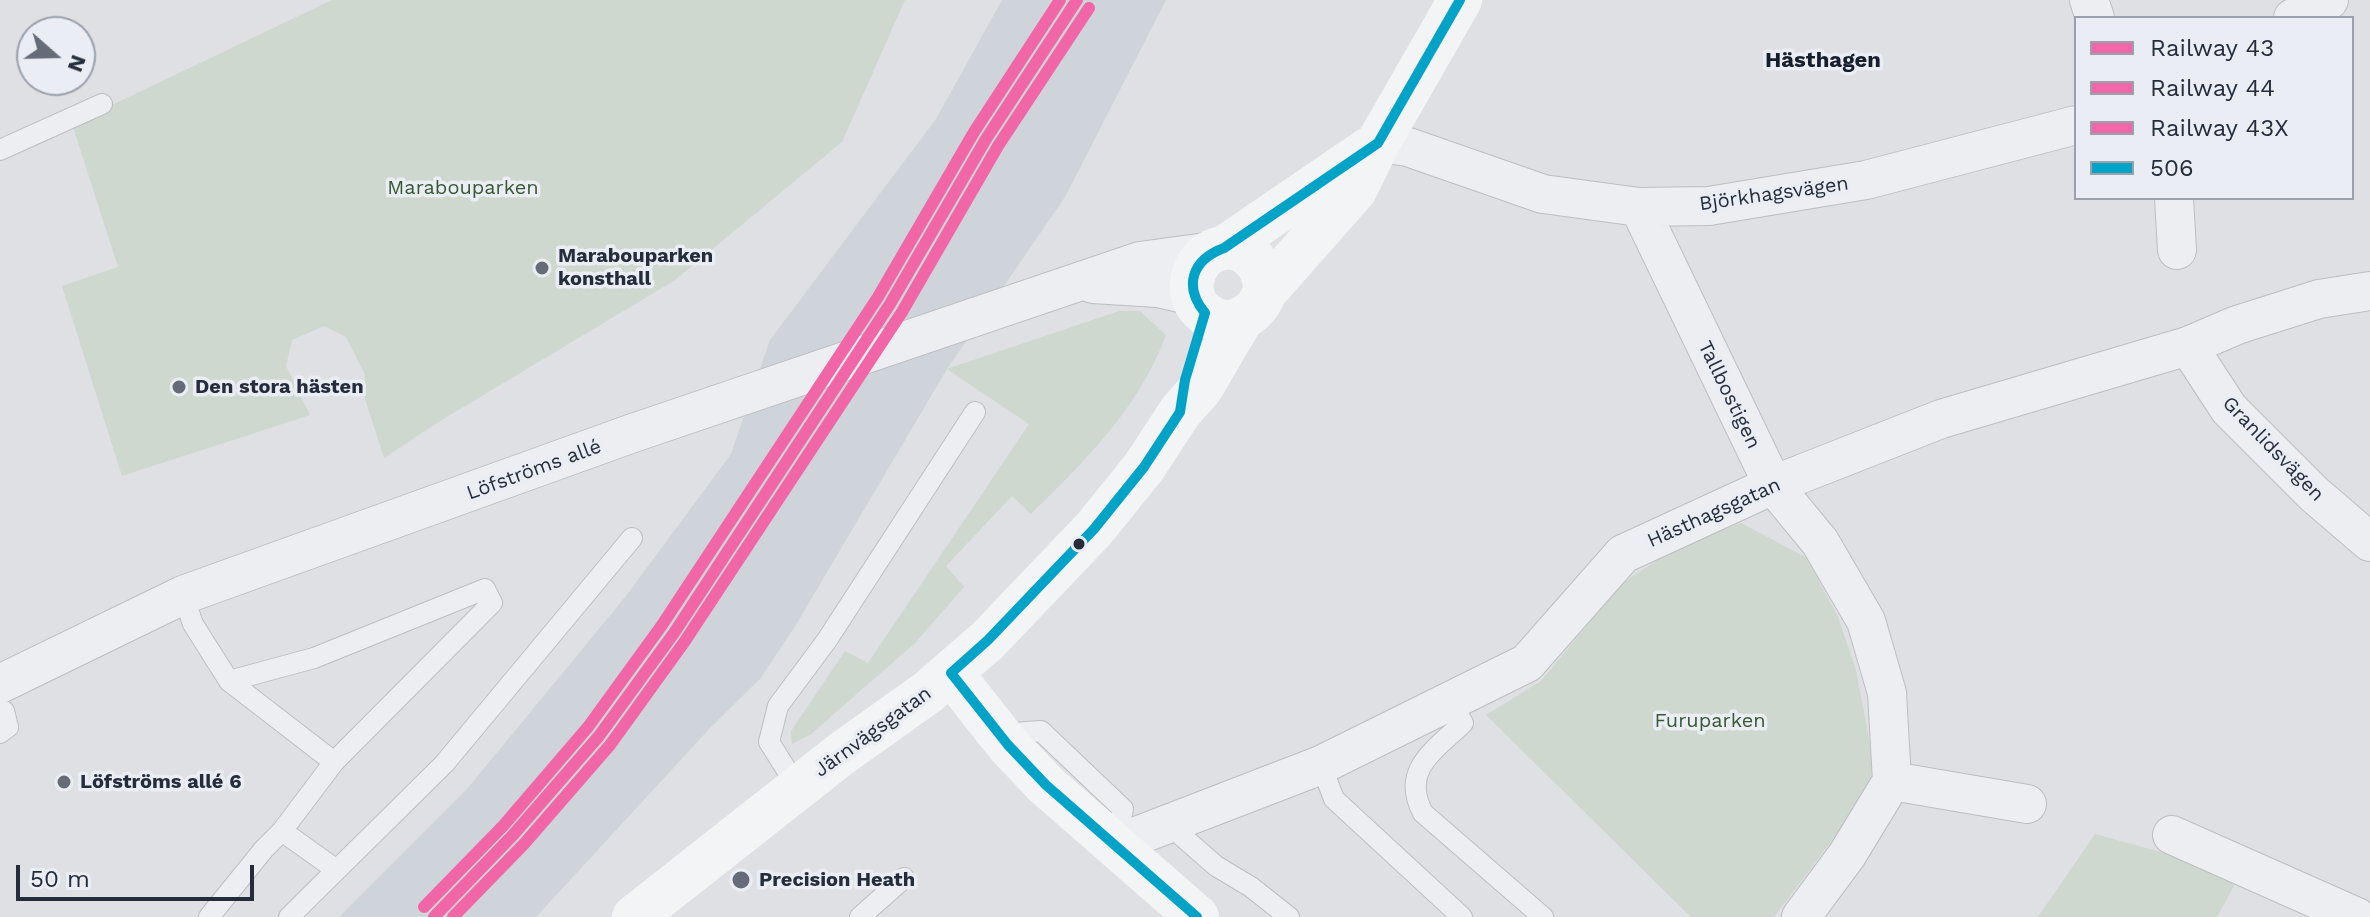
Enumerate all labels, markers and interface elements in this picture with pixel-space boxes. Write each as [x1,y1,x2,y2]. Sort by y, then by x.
north arrow [16,16,96,96]
legend [2074,16,2354,200]
text: Railway 43 [2150,34,2274,62]
district label: Hästhagen [1765,48,1881,74]
text: N [63,52,92,76]
text: Railway 44 [2150,74,2275,102]
text: Railway 43X [2150,114,2289,142]
text: 506 [2150,154,2194,182]
street label: Björkhagsvägen [1698,172,1850,216]
park label: Marabouparken [387,176,539,200]
place label: Marabouparken konsthall [558,244,713,291]
marker: Marabouparken konsthall [533,259,551,277]
street label: Tallbostigen [1693,337,1765,453]
place label: Den stora hästen [195,375,364,399]
marker: Den stora hästen [170,378,188,396]
street label: Granlidsvägen [2217,392,2329,506]
street label: Löfströms allé [463,435,605,505]
street label: Hästhagsgatan [1644,473,1784,553]
unlabelled marker [1071,536,1087,552]
street label: Järnvägsgatan [810,681,936,783]
park label: Furuparken [1654,709,1766,733]
place label: Löfströms allé 6 [80,770,241,794]
marker: Löfströms allé 6 [55,773,73,791]
scale bar [20,849,258,899]
text: 50 m [30,865,90,893]
place label: Precision Heath [759,868,915,892]
marker: Precision Heath [730,869,752,891]

